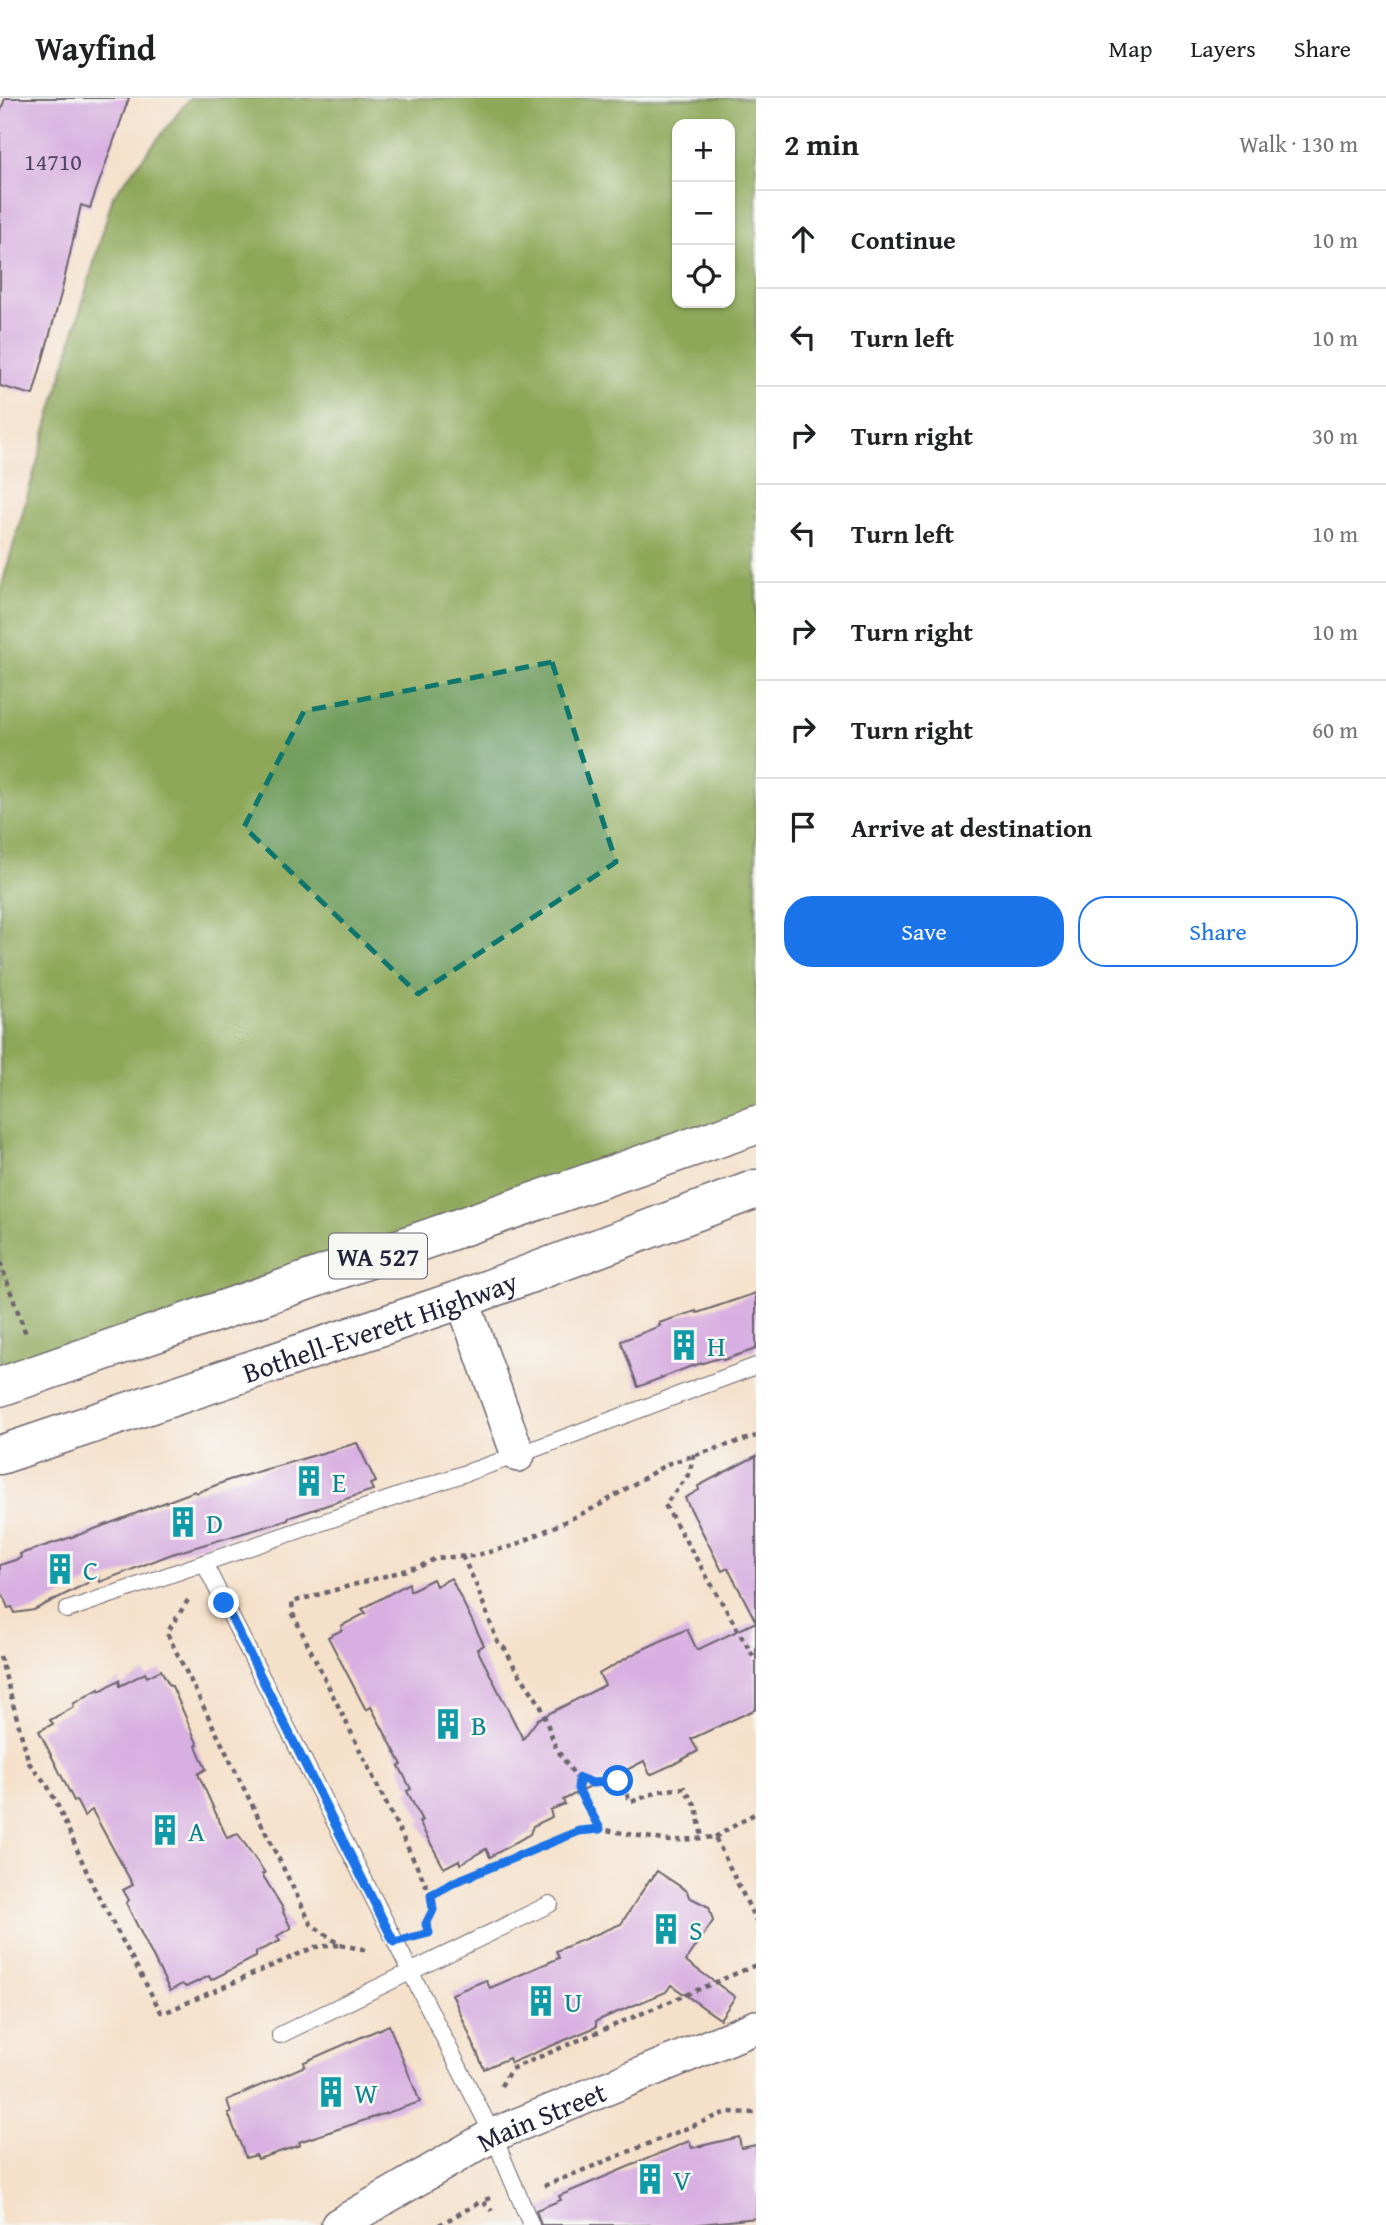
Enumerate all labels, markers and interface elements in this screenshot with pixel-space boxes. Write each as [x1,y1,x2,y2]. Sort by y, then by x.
text: Wayfind [35,24,156,72]
text: Map [1109,31,1152,66]
text: Layers [1190,31,1256,66]
text: Share [1294,31,1351,66]
map controls [672,119,735,308]
button: + [672,119,735,182]
text: 2 min [784,122,859,166]
text: Walk · 130 m [1239,127,1358,160]
house number: 14710 [24,144,82,179]
button: − [672,182,735,245]
icon: ahead [784,220,822,258]
text: Continue [851,220,956,259]
text: 10 m [1312,223,1358,256]
button: locate [672,245,735,308]
icon: left [784,318,822,356]
text: Turn left [851,318,954,357]
text: 10 m [1312,321,1358,354]
icon: right [784,416,822,454]
text: Turn right [851,416,973,455]
text: 30 m [1312,419,1358,452]
icon: left [784,514,822,552]
text: Turn left [851,514,954,553]
text: 10 m [1312,517,1358,550]
icon: right [784,612,822,650]
text: Turn right [851,612,973,651]
text: 10 m [1312,615,1358,648]
icon: right [784,710,822,748]
text: Turn right [851,710,973,749]
text: 60 m [1312,713,1358,746]
icon: arrive [784,808,822,846]
text: Arrive at destination [851,808,1092,847]
button: Save [784,896,1064,967]
button: Share [1078,896,1358,967]
road number: WA 527 [329,1233,427,1278]
street label: Bothell-Everett Highway [237,1260,523,1392]
place label: H [707,1325,726,1366]
building icon: H [667,1328,701,1362]
place label: E [332,1461,346,1502]
building icon: E [292,1464,326,1498]
place label: D [206,1502,223,1543]
building icon: D [166,1505,200,1539]
place label: C [83,1549,98,1590]
building icon: C [43,1552,77,1586]
route end [208,1587,239,1618]
place label: B [471,1704,487,1745]
building icon: B [431,1707,465,1741]
route start [602,1765,633,1796]
place label: A [188,1810,205,1851]
building icon: A [148,1813,182,1847]
place label: S [689,1909,703,1950]
building icon: S [649,1912,683,1946]
place label: U [564,1981,582,2022]
building icon: U [524,1984,558,2018]
street label: Main Street [468,2070,612,2161]
place label: W [354,2072,378,2113]
building icon: W [314,2075,348,2109]
place label: V [673,2159,691,2200]
building icon: V [633,2162,667,2196]

